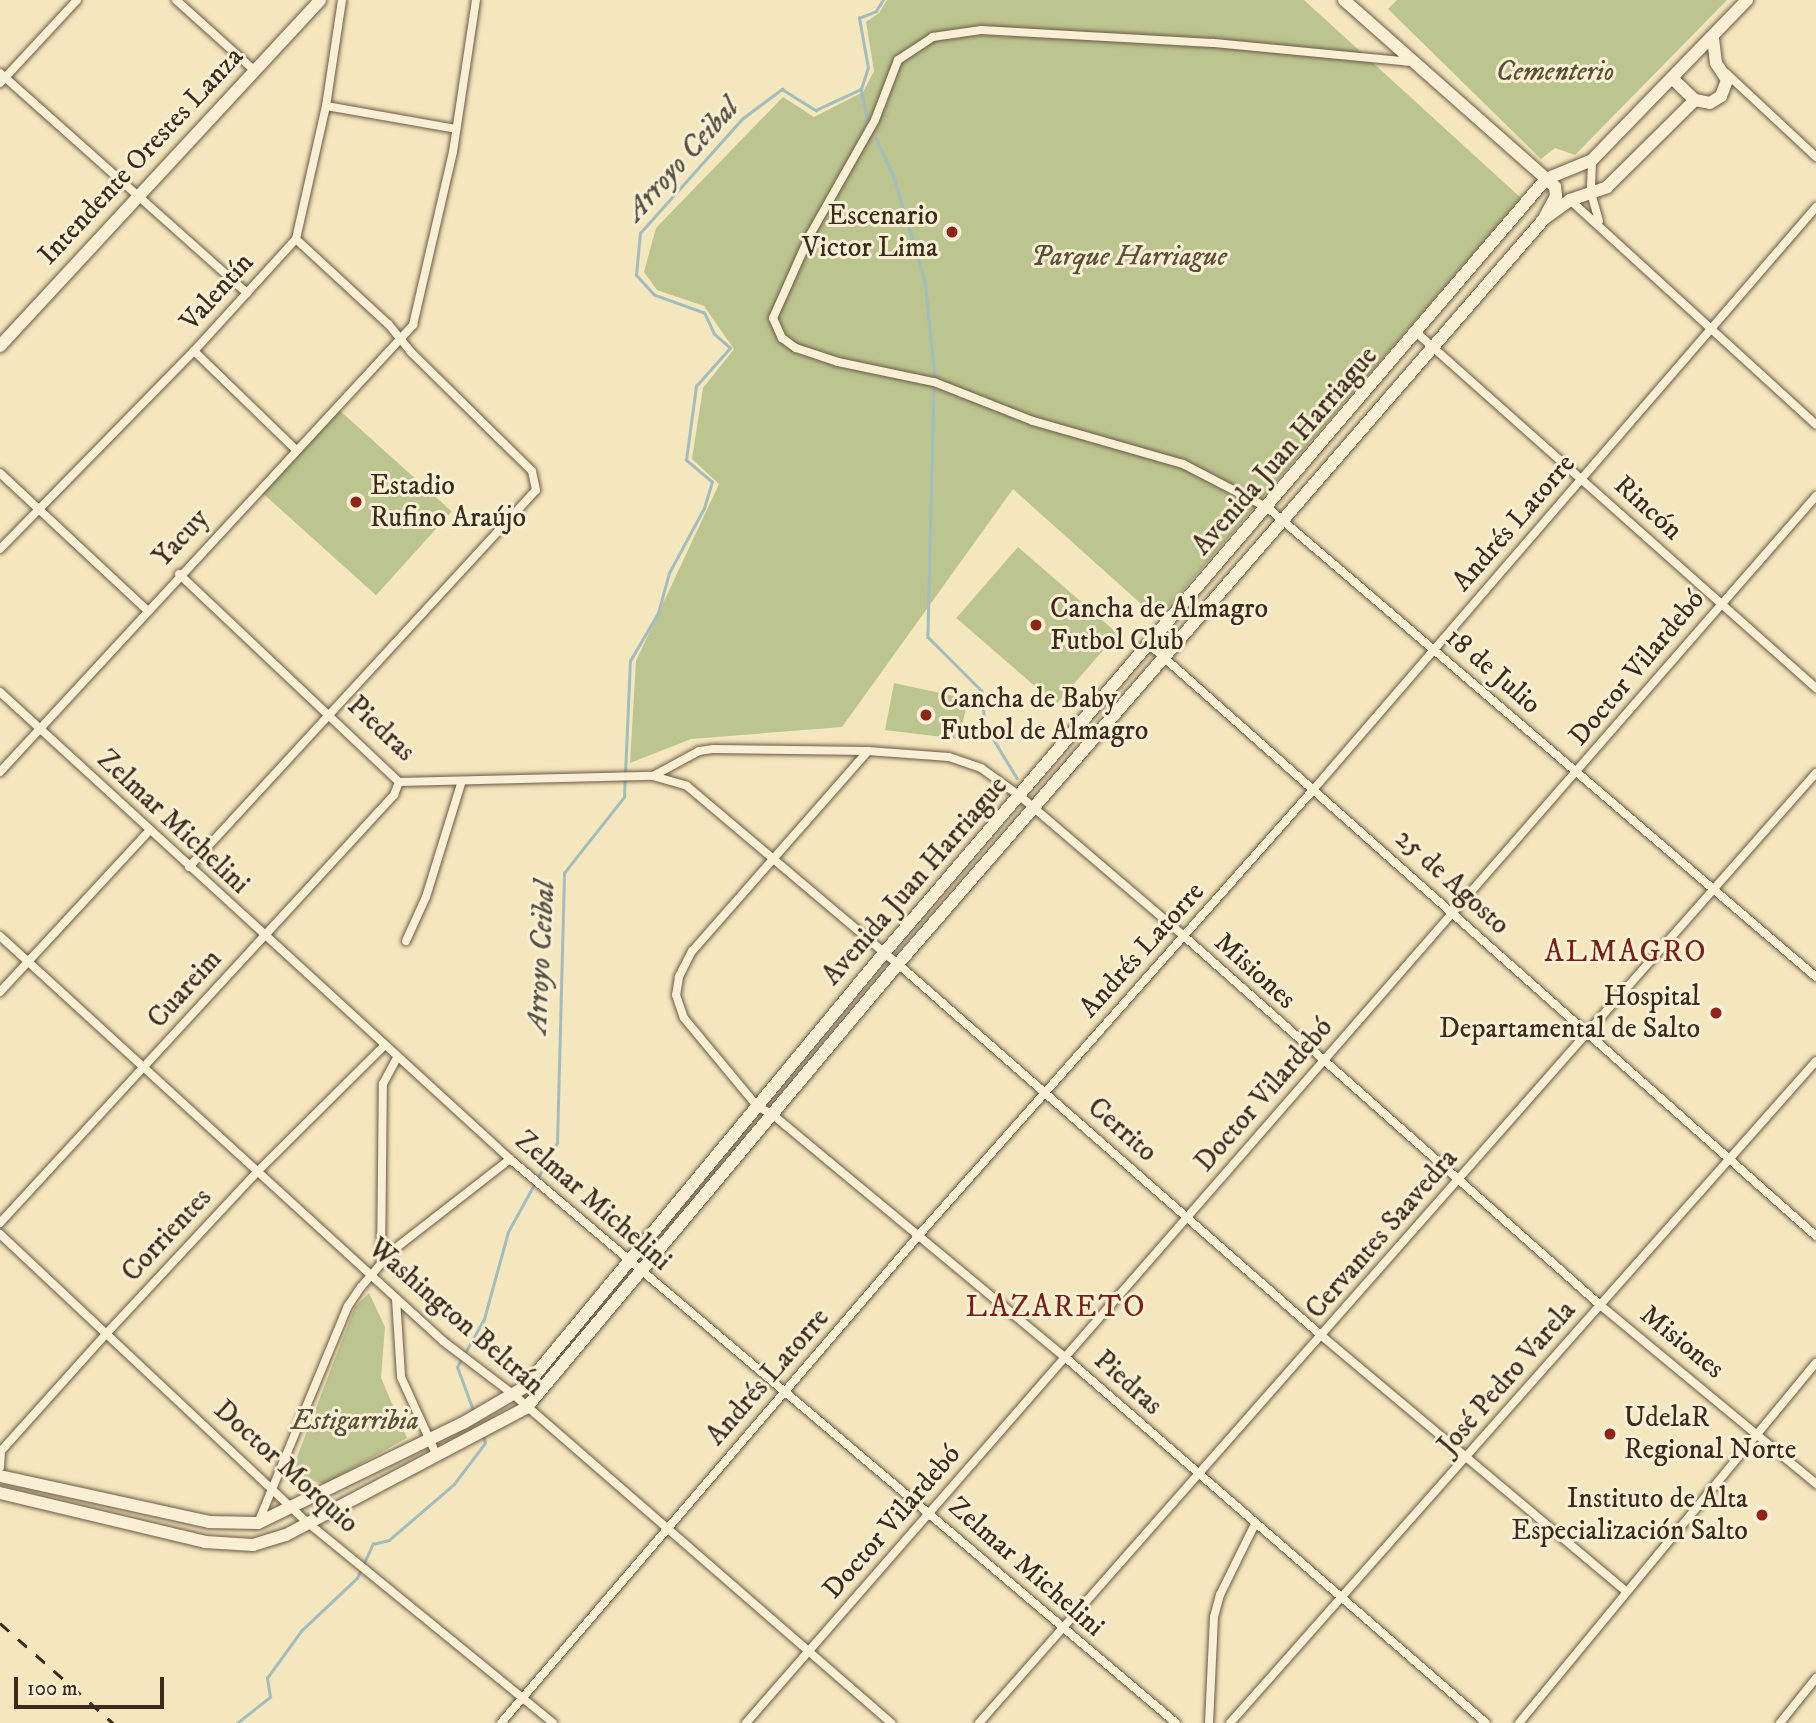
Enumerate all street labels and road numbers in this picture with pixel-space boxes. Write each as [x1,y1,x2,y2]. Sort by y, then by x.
street label: Intendente Orestes Lanza [31,40,251,272]
street label: Valentín [173,246,261,338]
street label: Avenida Juan Harriague [1185,340,1385,562]
street label: Andrés Latorre [1445,448,1583,598]
street label: Rincón [1607,469,1689,547]
street label: Yacuy [146,502,216,574]
street label: Doctor Vilardebó [1562,583,1712,753]
street label: 18 de Julio [1438,621,1548,721]
street label: Piedras [340,689,422,769]
street label: Zelmar Michelini [90,743,256,901]
street label: Avenida Juan Harriague [815,770,1015,992]
street label: 25 de Agosto [1388,822,1516,942]
street label: Andrés Latorre [1072,875,1212,1025]
street label: Misiones [1207,926,1303,1016]
street label: Cuareim [141,943,229,1035]
street label: Doctor Vilardebó [1188,1011,1340,1179]
street label: Cerrito [1081,1091,1163,1169]
street label: Zelmar Michelini [508,1124,678,1278]
street label: Cervantes Saavedra [1299,1142,1465,1326]
street label: Corrientes [115,1181,219,1289]
street label: Washington Beltrán [361,1231,551,1403]
street label: José Pedro Varela [1431,1294,1583,1462]
street label: Misiones [1633,1298,1731,1386]
street label: Andrés Latorre [699,1302,837,1452]
street label: Piedras [1087,1344,1169,1422]
street label: Doctor Morquio [207,1393,365,1541]
street label: Doctor Vilardebó [816,1438,968,1606]
street label: Zelmar Michelini [941,1490,1111,1644]

